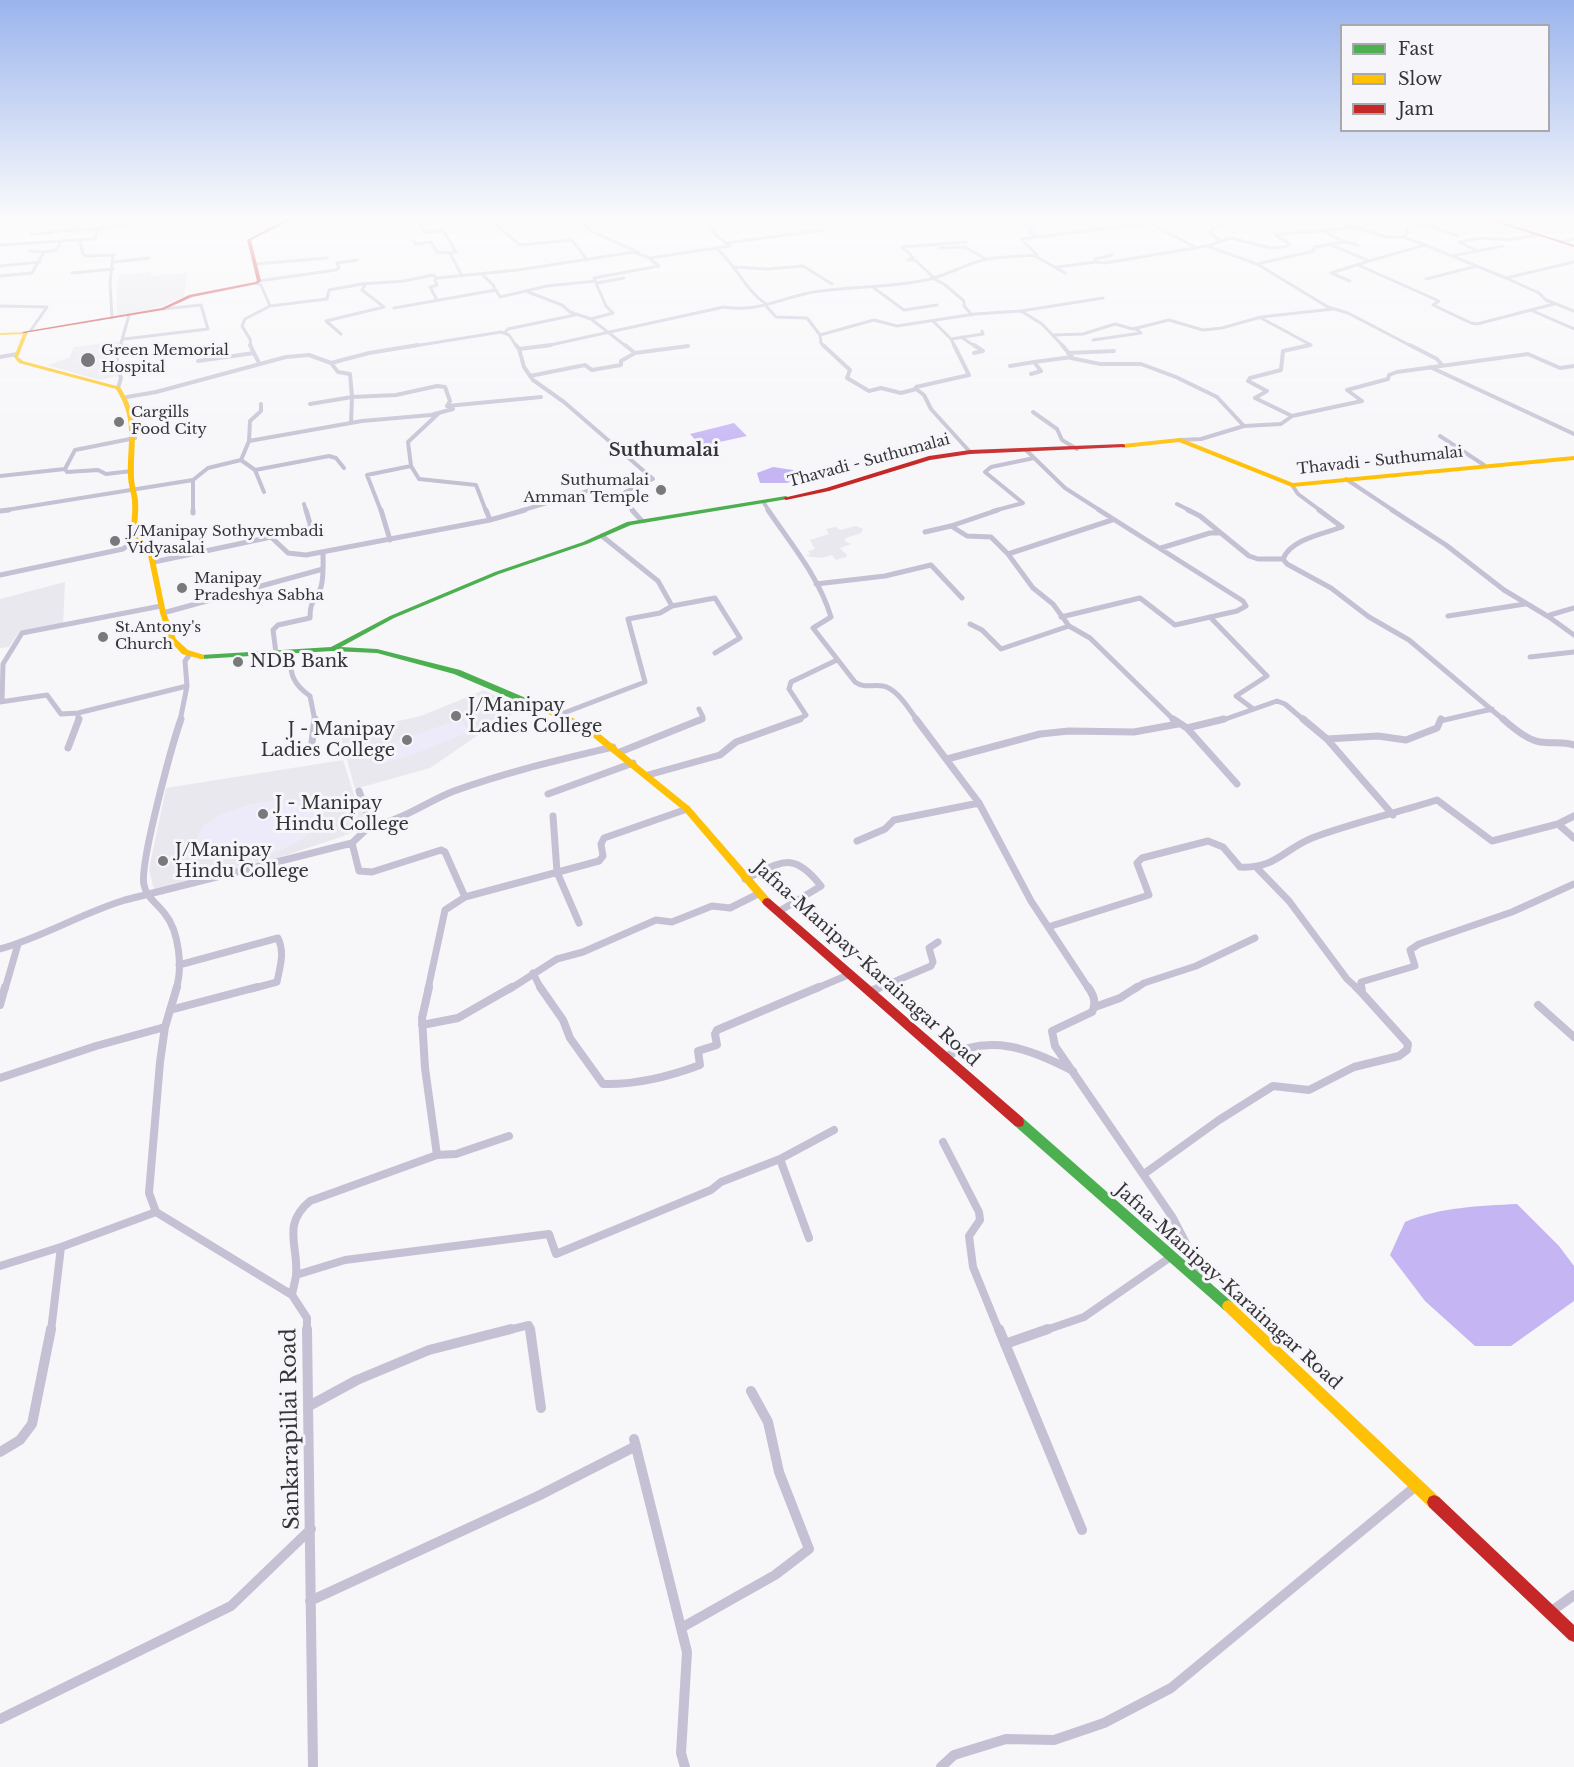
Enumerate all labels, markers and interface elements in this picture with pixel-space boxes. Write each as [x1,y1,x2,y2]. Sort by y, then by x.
legend [1340,24,1550,132]
text: Fast [1398,38,1434,60]
text: Slow [1398,68,1442,90]
text: Jam [1398,98,1434,120]
place label: Green Memorial Hospital [101,342,229,377]
marker: Green Memorial Hospital [79,351,97,369]
place label: Cargills Food City [131,404,207,439]
marker: Cargills Food City [112,415,126,429]
street label: Thavadi - Suthumalai [786,431,952,491]
district label: Suthumalai [609,440,719,462]
street label: Thavadi - Suthumalai [1296,443,1464,479]
place label: Suthumalai Amman Temple [523,472,649,507]
marker: Suthumalai Amman Temple [654,483,668,497]
place label: J/Manipay Sothyvembadi Vidyasalai [127,523,324,558]
marker: J/Manipay Sothyvembadi Vidyasalai [108,534,122,548]
place label: Manipay Pradeshya Sabha [194,570,324,605]
marker: Manipay Pradeshya Sabha [175,581,189,595]
place label: St.Antony's Church [115,619,201,654]
marker: St.Antony's Church [96,630,110,644]
place label: NDB Bank [250,651,348,673]
marker: NDB Bank [231,655,245,669]
place label: J/Manipay Ladies College [468,695,602,738]
marker: J/Manipay Ladies College [449,709,463,723]
place label: J - Manipay Ladies College [261,719,395,762]
marker: J - Manipay Ladies College [400,733,414,747]
place label: J - Manipay Hindu College [275,793,409,836]
marker: J - Manipay Hindu College [256,807,270,821]
place label: J/Manipay Hindu College [175,840,309,882]
marker: J/Manipay Hindu College [156,854,170,868]
street label: Jafna-Manipay-Karainagar Road [748,857,984,1071]
street label: Jafna-Manipay-Karainagar Road [1110,1180,1346,1394]
street label: Sankarapillai Road [277,1328,305,1530]

